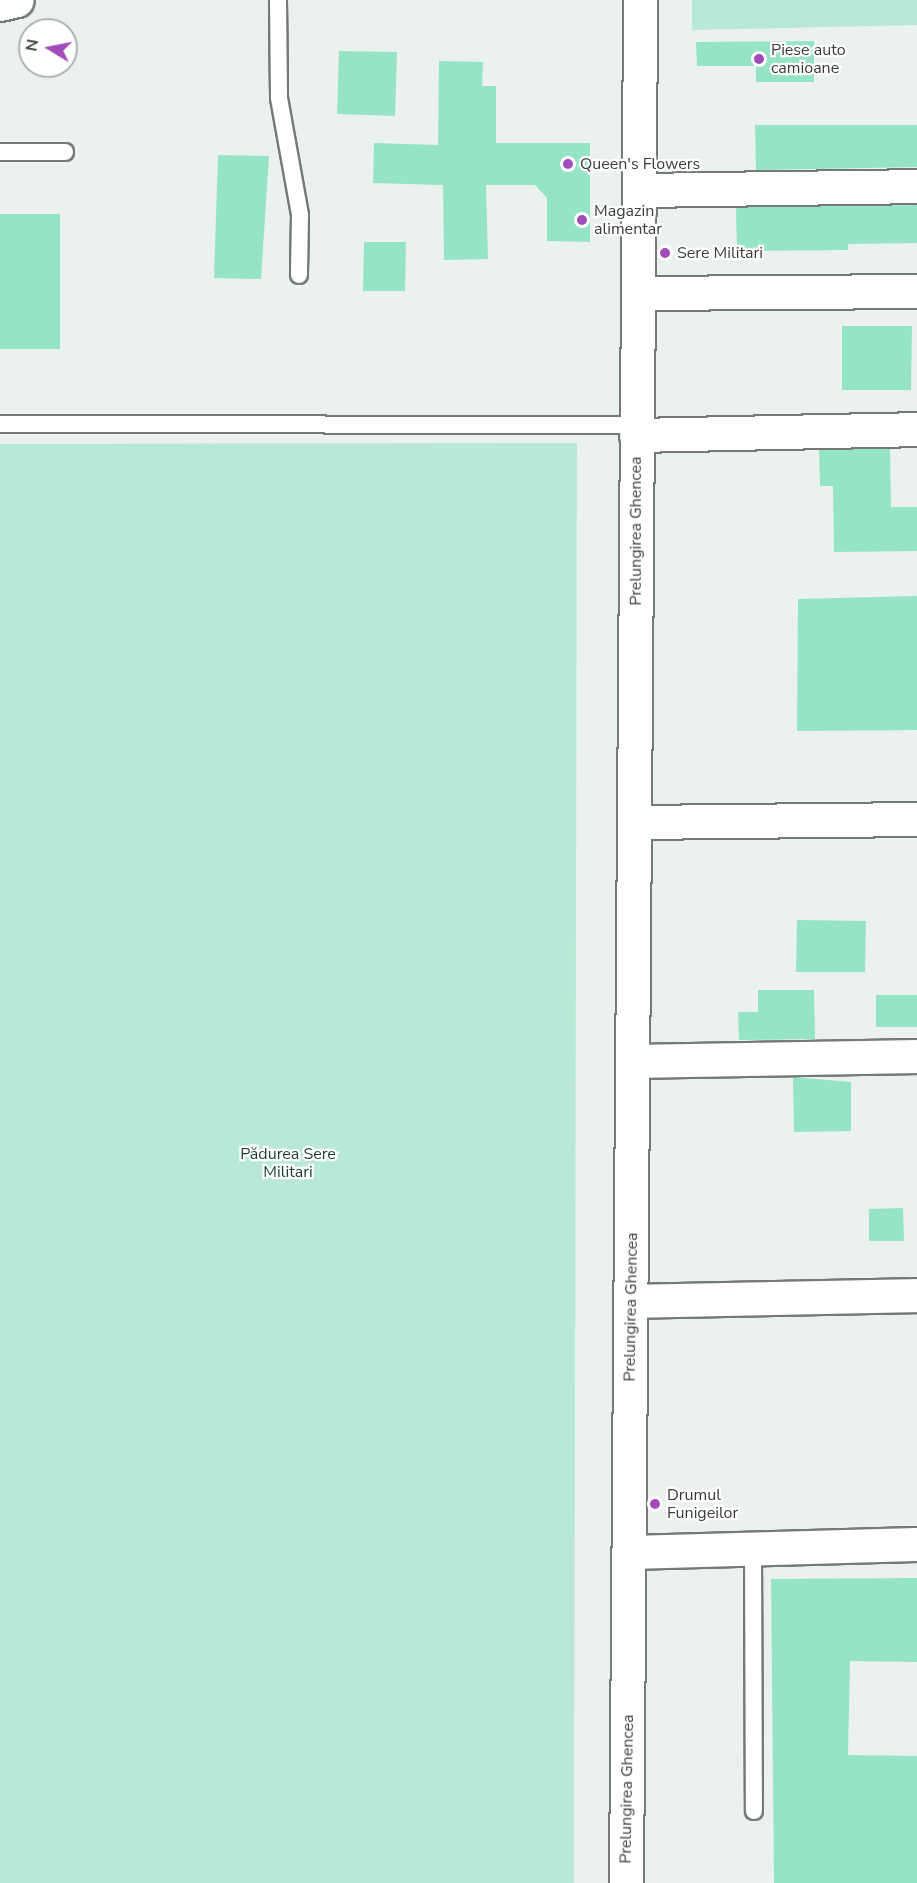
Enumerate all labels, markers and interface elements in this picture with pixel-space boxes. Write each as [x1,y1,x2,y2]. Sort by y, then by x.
north arrow [18,18,78,78]
text: N [20,37,44,53]
place label: Piese auto camioane [771,40,846,78]
marker: Piese auto camioane [752,52,766,66]
place label: Queen's Flowers [580,154,700,174]
marker: Queen's Flowers [561,157,575,171]
place label: Magazin alimentar [594,201,662,239]
marker: Magazin alimentar [575,213,589,227]
place label: Sere Militari [677,243,763,263]
marker: Sere Militari [658,246,672,260]
street label: Prelungirea Ghencea [626,456,646,606]
park label: Pădurea Sere Militari [240,1144,336,1182]
street label: Prelungirea Ghencea [620,1232,642,1382]
place label: Drumul Funigeilor [667,1485,738,1523]
marker: Drumul Funigeilor [648,1497,662,1511]
street label: Prelungirea Ghencea [616,1714,638,1864]

